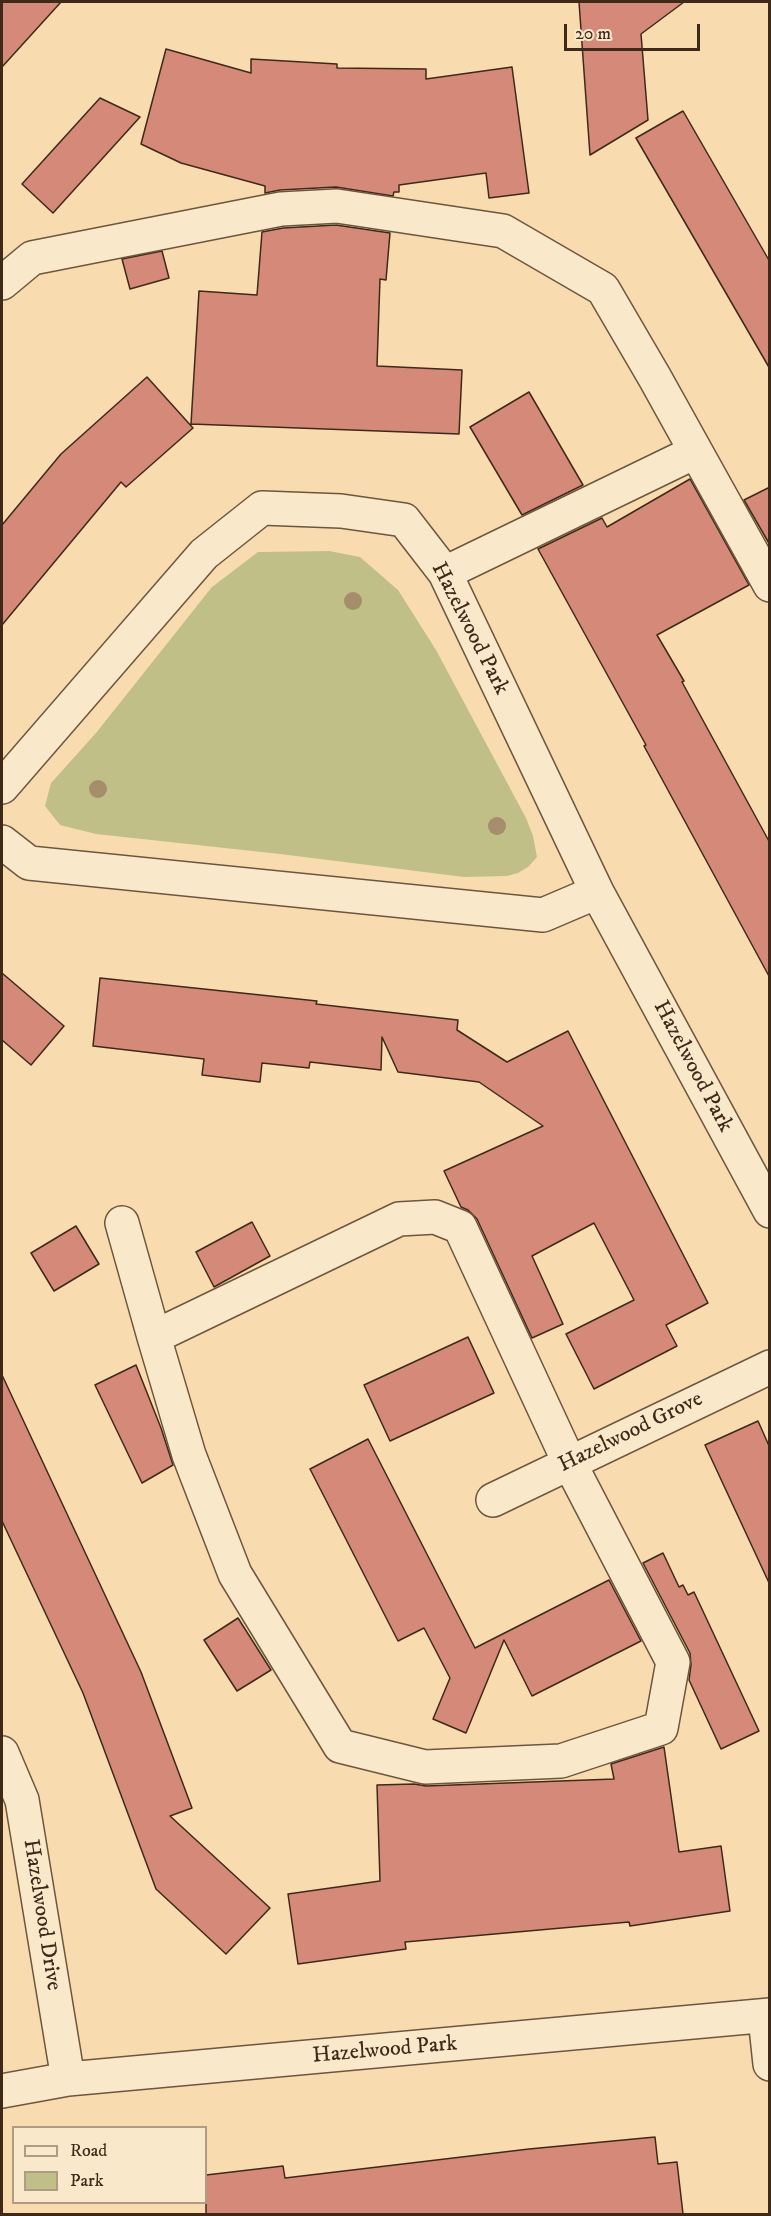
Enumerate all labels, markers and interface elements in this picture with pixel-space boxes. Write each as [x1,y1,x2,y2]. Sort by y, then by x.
scale bar [567,12,704,50]
text: 20 m [575,23,611,45]
street label: Hazelwood Park [424,558,514,700]
street label: Hazelwood Park [646,997,738,1137]
street label: Hazelwood Grove [555,1387,707,1479]
street label: Hazelwood Drive [16,1837,66,1993]
street label: Hazelwood Park [312,2032,458,2070]
legend [12,2126,207,2204]
text: Road [70,2140,107,2162]
text: Park [70,2170,104,2192]

